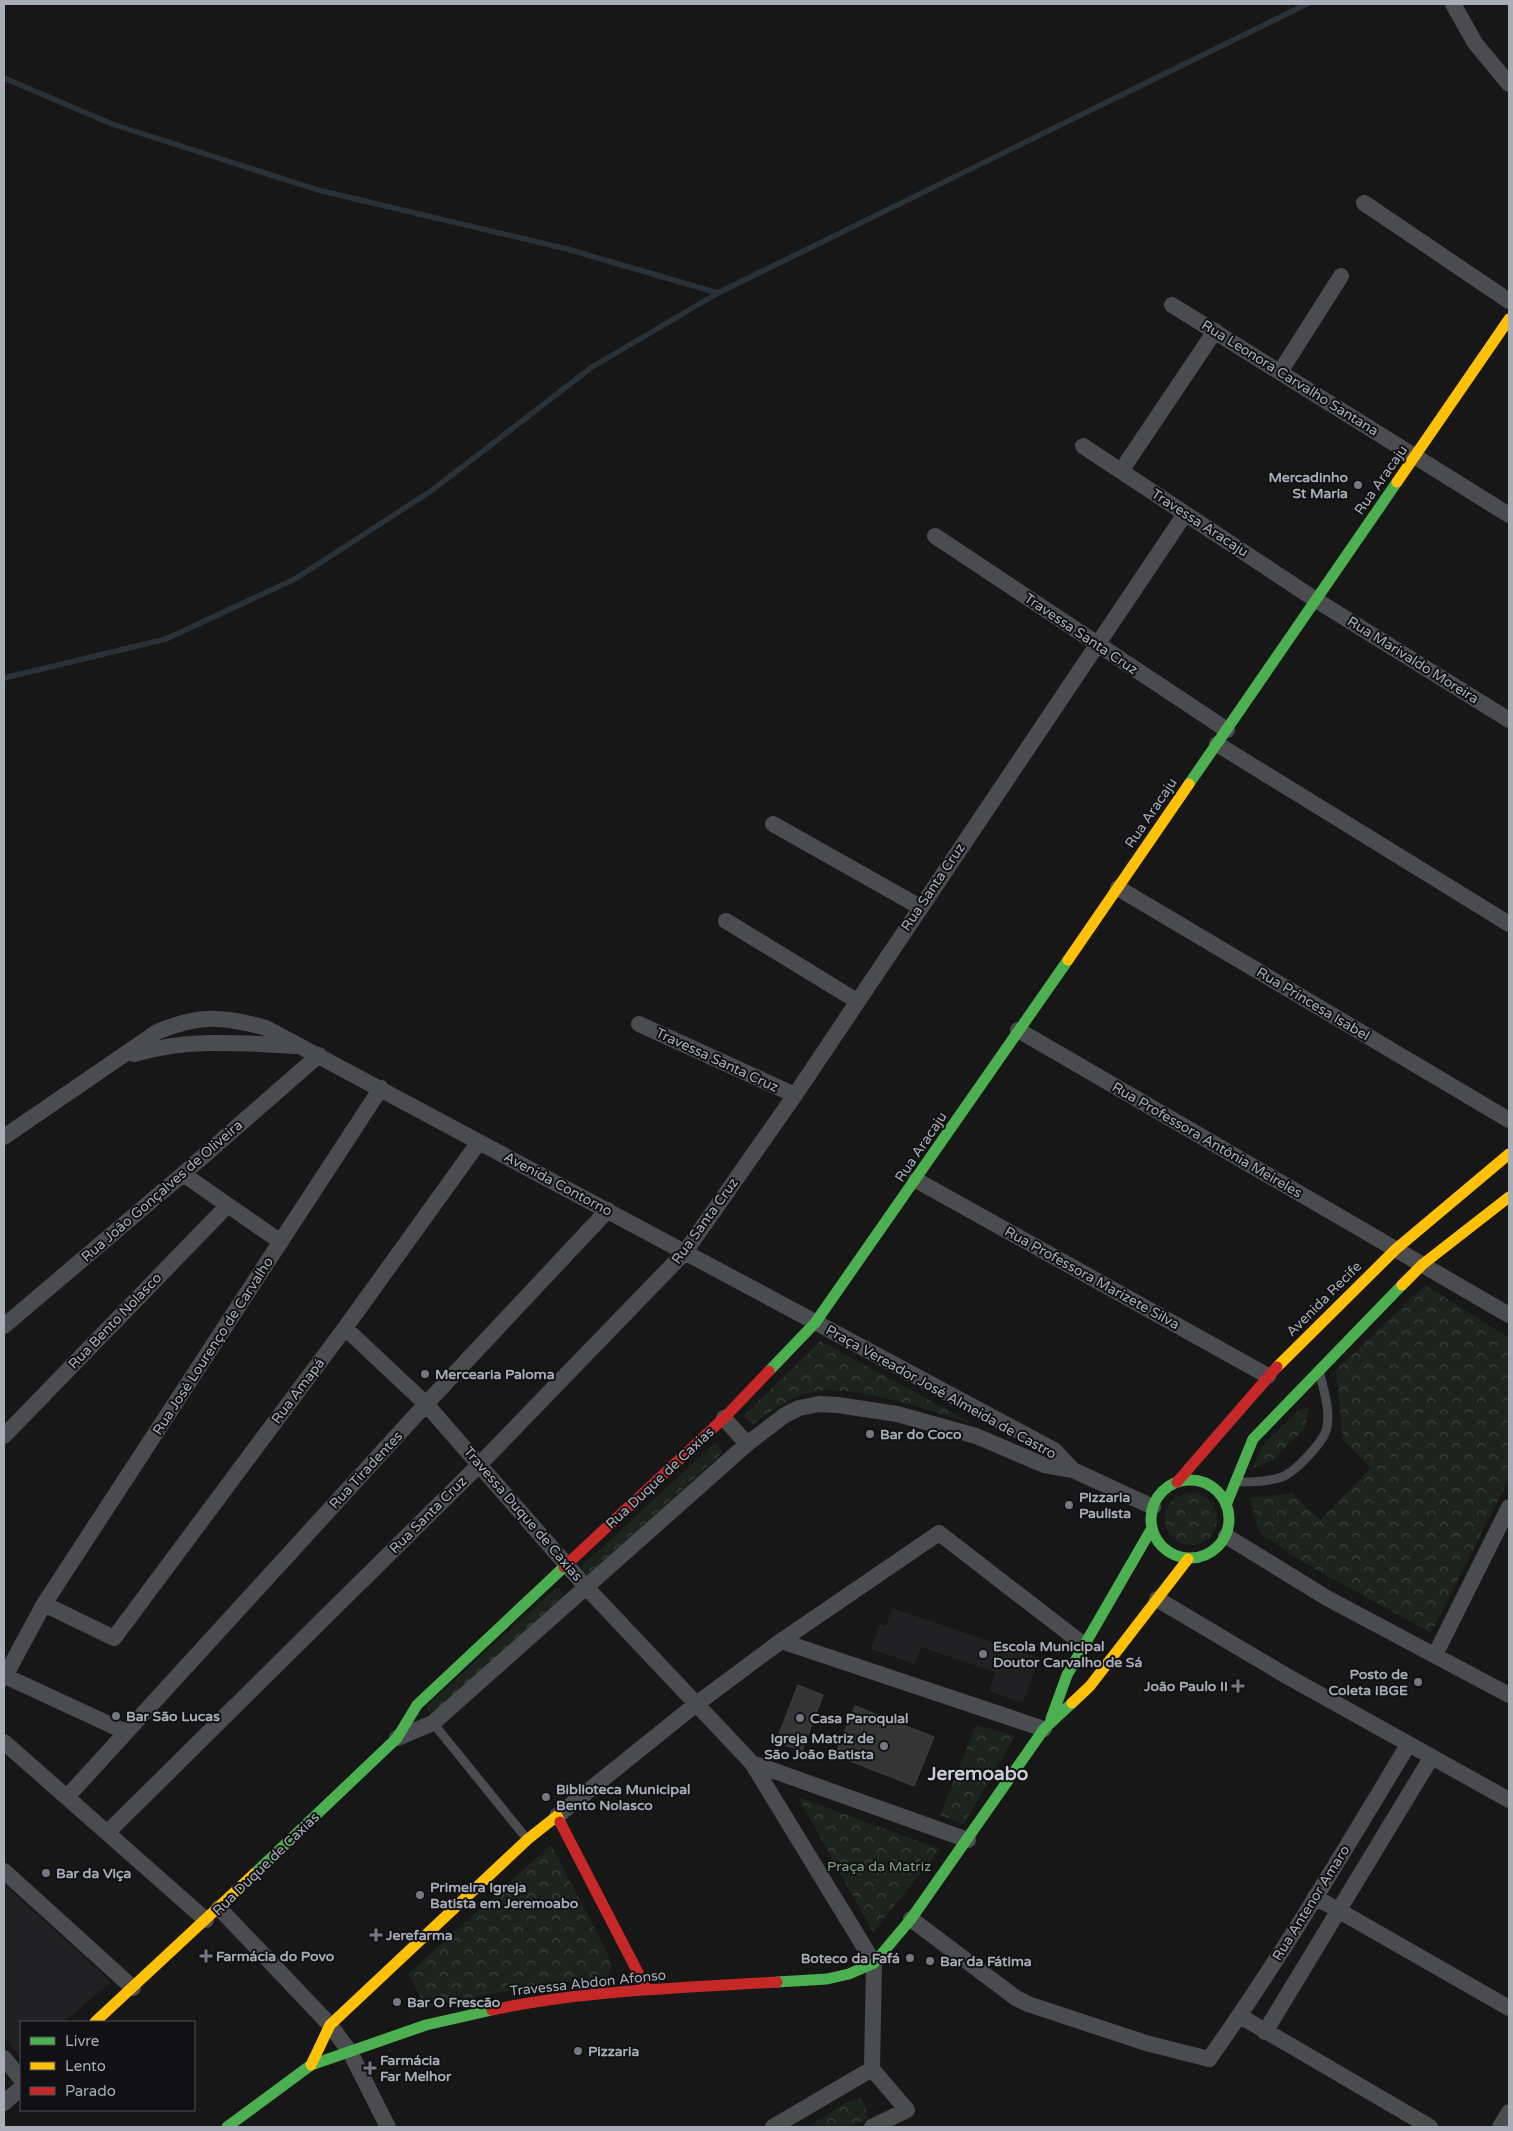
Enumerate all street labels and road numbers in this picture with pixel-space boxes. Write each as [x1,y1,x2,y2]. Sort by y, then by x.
street label: Rua Leonora Carvalho Santana [1198,316,1382,440]
street label: Rua Aracaju [1351,442,1411,518]
street label: Travessa Aracaju [1148,485,1252,561]
street label: Travessa Santa Cruz [1021,590,1141,678]
street label: Rua Marivaldo Moreira [1344,613,1482,707]
street label: Rua Aracaju [1121,775,1181,851]
street label: Rua Santa Cruz [897,840,969,934]
street label: Rua Princesa Isabel [1253,964,1373,1044]
street label: Travessa Santa Cruz [653,1024,781,1096]
street label: Rua Professora Antônia Meireles [1109,1079,1305,1202]
street label: Rua Aracaju [891,1109,951,1185]
street label: Rua João Gonçalves de Oliveira [78,1116,246,1266]
street label: Avenida Contorno [501,1148,615,1220]
street label: Rua Santa Cruz [668,1175,742,1267]
street label: Rua Professora Marizete Silva [1002,1223,1182,1333]
street label: Rua José Lourenço de Carvalho [149,1254,277,1438]
street label: Avenida Recife [1283,1258,1365,1340]
street label: Rua Bento Nolasco [65,1269,165,1373]
street label: Praça Vereador José Almeida de Castro [823,1321,1059,1463]
street label: Rua Amapá [268,1355,328,1427]
street label: Rua Duque de Caxias [602,1423,718,1532]
street label: Rua Tiradentes [326,1427,407,1512]
street label: Travessa Duque de Caxias [460,1443,586,1585]
street label: Rua Santa Cruz [386,1473,470,1557]
street label: Rua Duque de Caxias [209,1809,323,1919]
street label: Rua Antenor Amaro [1269,1842,1353,1964]
street label: Travessa Abdon Afonso [509,1966,667,2000]

